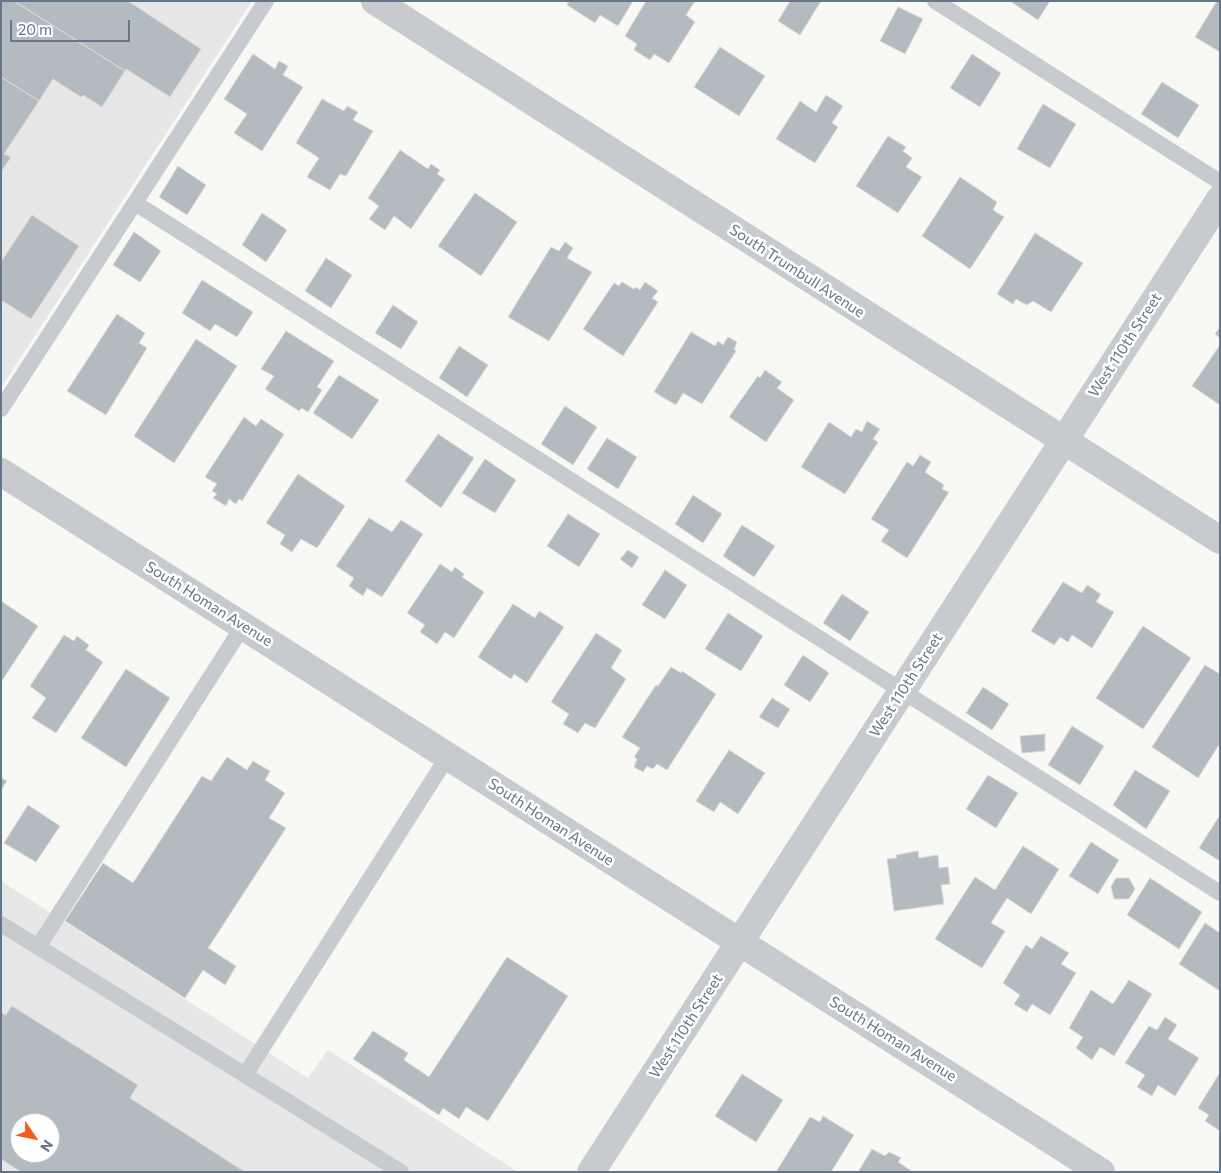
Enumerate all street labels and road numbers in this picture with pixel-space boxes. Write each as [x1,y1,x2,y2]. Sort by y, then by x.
street label: South Trumbull Avenue [726,221,868,321]
street label: West 110th Street [1085,290,1165,400]
street label: South Homan Avenue [142,558,276,650]
street label: West 110th Street [866,630,946,740]
street label: South Homan Avenue [485,775,617,869]
street label: West 110th Street [646,971,726,1081]
street label: South Homan Avenue [826,993,960,1085]

